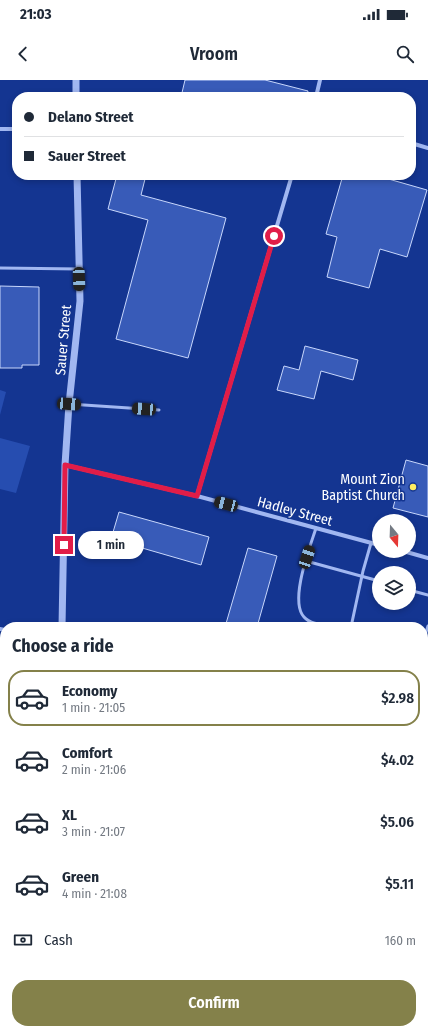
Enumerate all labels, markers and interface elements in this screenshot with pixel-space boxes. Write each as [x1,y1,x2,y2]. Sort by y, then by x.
text: 21:03 [20,5,52,23]
icon: back [12,43,34,65]
text: Vroom [190,43,238,65]
icon: search [394,43,416,65]
text: Delano Street [48,108,134,126]
text: Sauer Street [48,147,126,165]
route start [265,227,283,245]
car [73,267,85,291]
street label: Sauer Street [52,304,75,376]
car [57,397,81,411]
car [132,402,156,416]
place label: Mount Zion Baptist Church [322,471,405,504]
marker: Mount Zion Baptist Church [408,482,418,492]
street label: Hadley Street [255,493,335,530]
car [213,495,239,513]
north arrow [372,514,416,558]
map controls [372,514,416,610]
callout: 1 min [78,531,144,559]
route end [55,536,73,554]
text: 1 min [97,537,125,552]
car [298,544,316,570]
button: layers [372,566,416,610]
text: Choose a ride [12,635,114,657]
icon: car [14,680,50,716]
text: Economy [62,682,117,700]
text: $2.98 [381,689,414,707]
text: 1 min · 21:05 [62,700,125,715]
icon: car [14,742,50,778]
text: Comfort [62,744,113,762]
text: $4.02 [381,751,414,769]
text: 2 min · 21:06 [62,762,126,777]
icon: car [14,804,50,840]
text: XL [62,806,77,824]
text: $5.06 [380,813,414,831]
text: 3 min · 21:07 [62,824,125,839]
icon: car [14,866,50,902]
text: Green [62,868,99,886]
text: $5.11 [385,875,414,893]
text: 4 min · 21:08 [62,886,127,901]
icon: cash [12,929,34,951]
text: Cash [44,931,73,949]
text: 160 m [385,933,416,948]
button: Confirm [12,980,416,1026]

